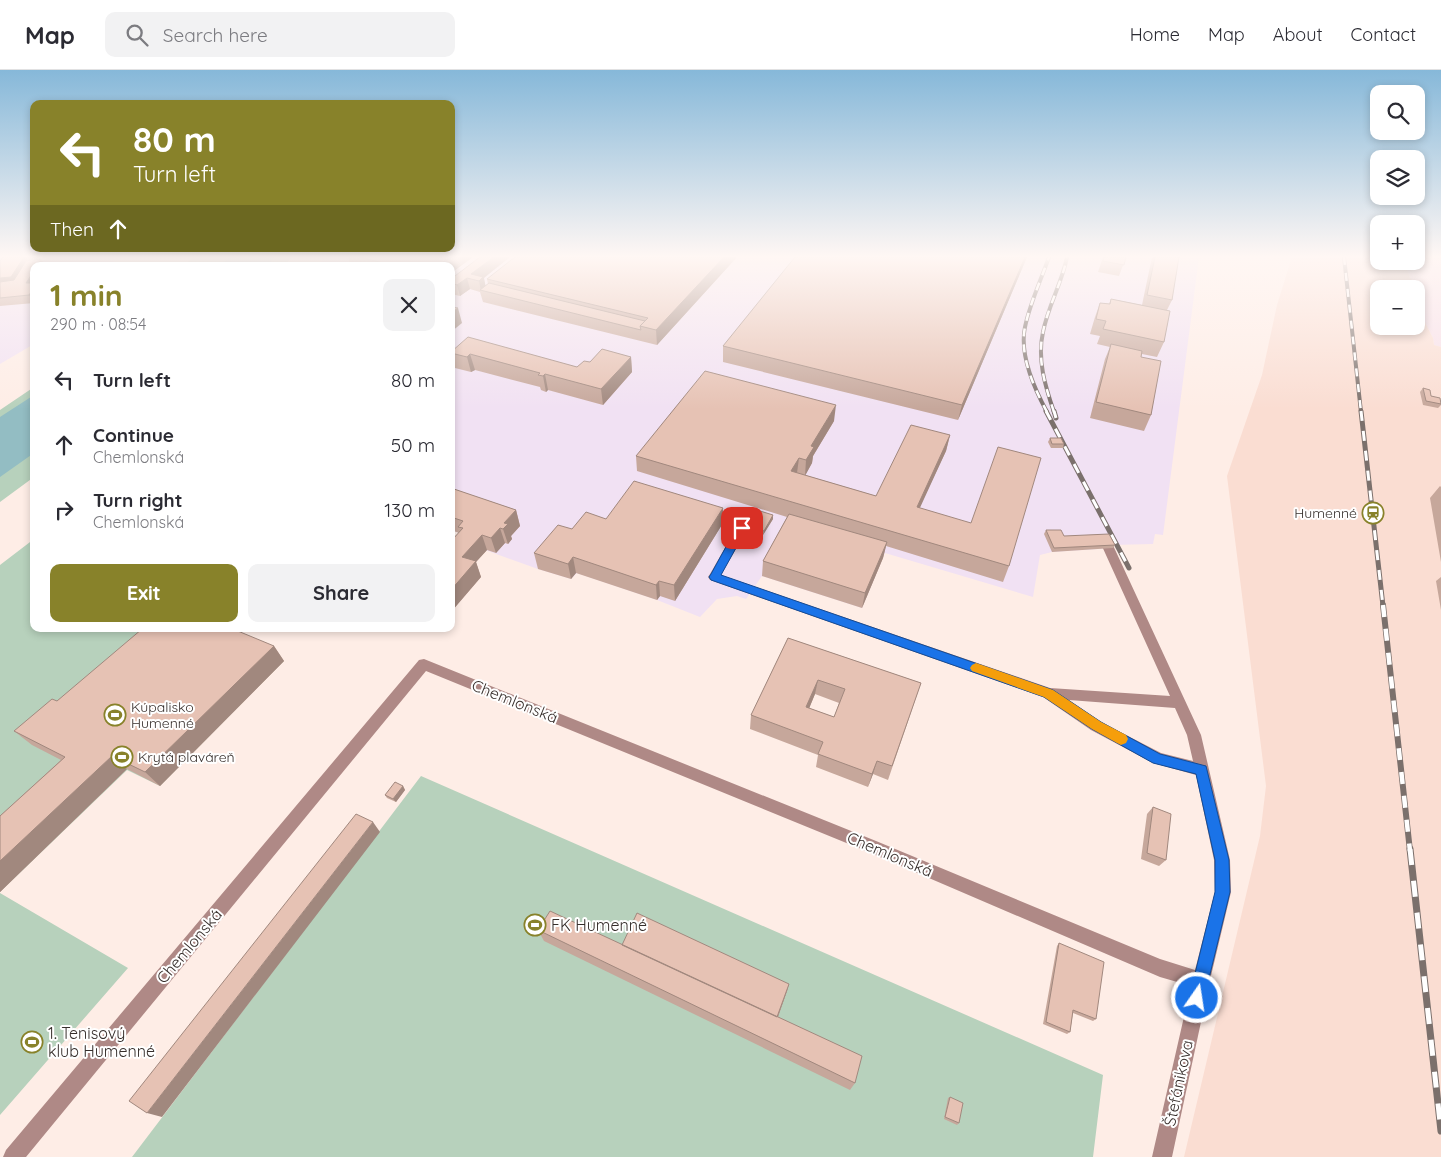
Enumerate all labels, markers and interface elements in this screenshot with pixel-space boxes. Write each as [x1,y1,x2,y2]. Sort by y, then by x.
search box [105,12,455,57]
text: Map [25,20,75,50]
icon: search [123,21,151,49]
text: Search here [163,23,268,47]
text: Home [1130,23,1180,46]
text: Map [1208,23,1245,46]
text: About [1273,23,1323,46]
text: Contact [1351,23,1416,46]
map controls [1370,85,1425,335]
button: search [1370,85,1425,140]
text: 80 m [133,117,216,161]
icon: left [50,120,115,185]
button: layers [1370,150,1425,205]
text: Turn left [133,160,216,188]
icon: ahead [104,215,132,243]
button: + [1370,215,1425,270]
text: Then [50,217,94,241]
text: 1 min [50,276,123,314]
button: close [383,279,435,331]
button: − [1370,280,1425,335]
text: 290 m · 08:54 [50,314,146,334]
icon: left [50,366,78,394]
text: Turn left [93,368,171,392]
text: 80 m [391,368,435,392]
text: Continue [93,423,174,447]
icon: ahead [50,431,78,459]
text: 50 m [391,433,435,457]
text: Chemlonská [93,447,184,467]
text: Turn right [93,488,182,512]
icon: right [50,496,78,524]
text: 130 m [384,498,435,522]
station icon: Humenné [1361,501,1385,525]
place label: Humenné [1294,504,1357,522]
pin [721,507,763,549]
text: Chemlonská [93,512,184,532]
icon: arrive [728,514,756,542]
button: Exit [50,564,238,622]
button: Share [248,564,435,622]
street label: Chemlonská [469,675,561,727]
place label: Kúpalisko Humenné [131,698,194,732]
sports icon: Kúpalisko Humenné [103,703,127,727]
sports icon: Krytá plaváreň [110,745,134,769]
place label: Krytá plaváreň [138,748,235,766]
street label: Chemlonská [844,827,936,881]
street label: Chemlonská [152,905,226,987]
sports icon: FK Humenné [523,913,547,937]
place label: FK Humenné [551,915,647,935]
position arrow [1170,971,1222,1023]
place label: 1. Tenisový klub Humenné [48,1023,155,1061]
sports icon: 1. Tenisový klub Humenné [20,1030,44,1054]
street label: Štefánikova [1159,1038,1197,1128]

